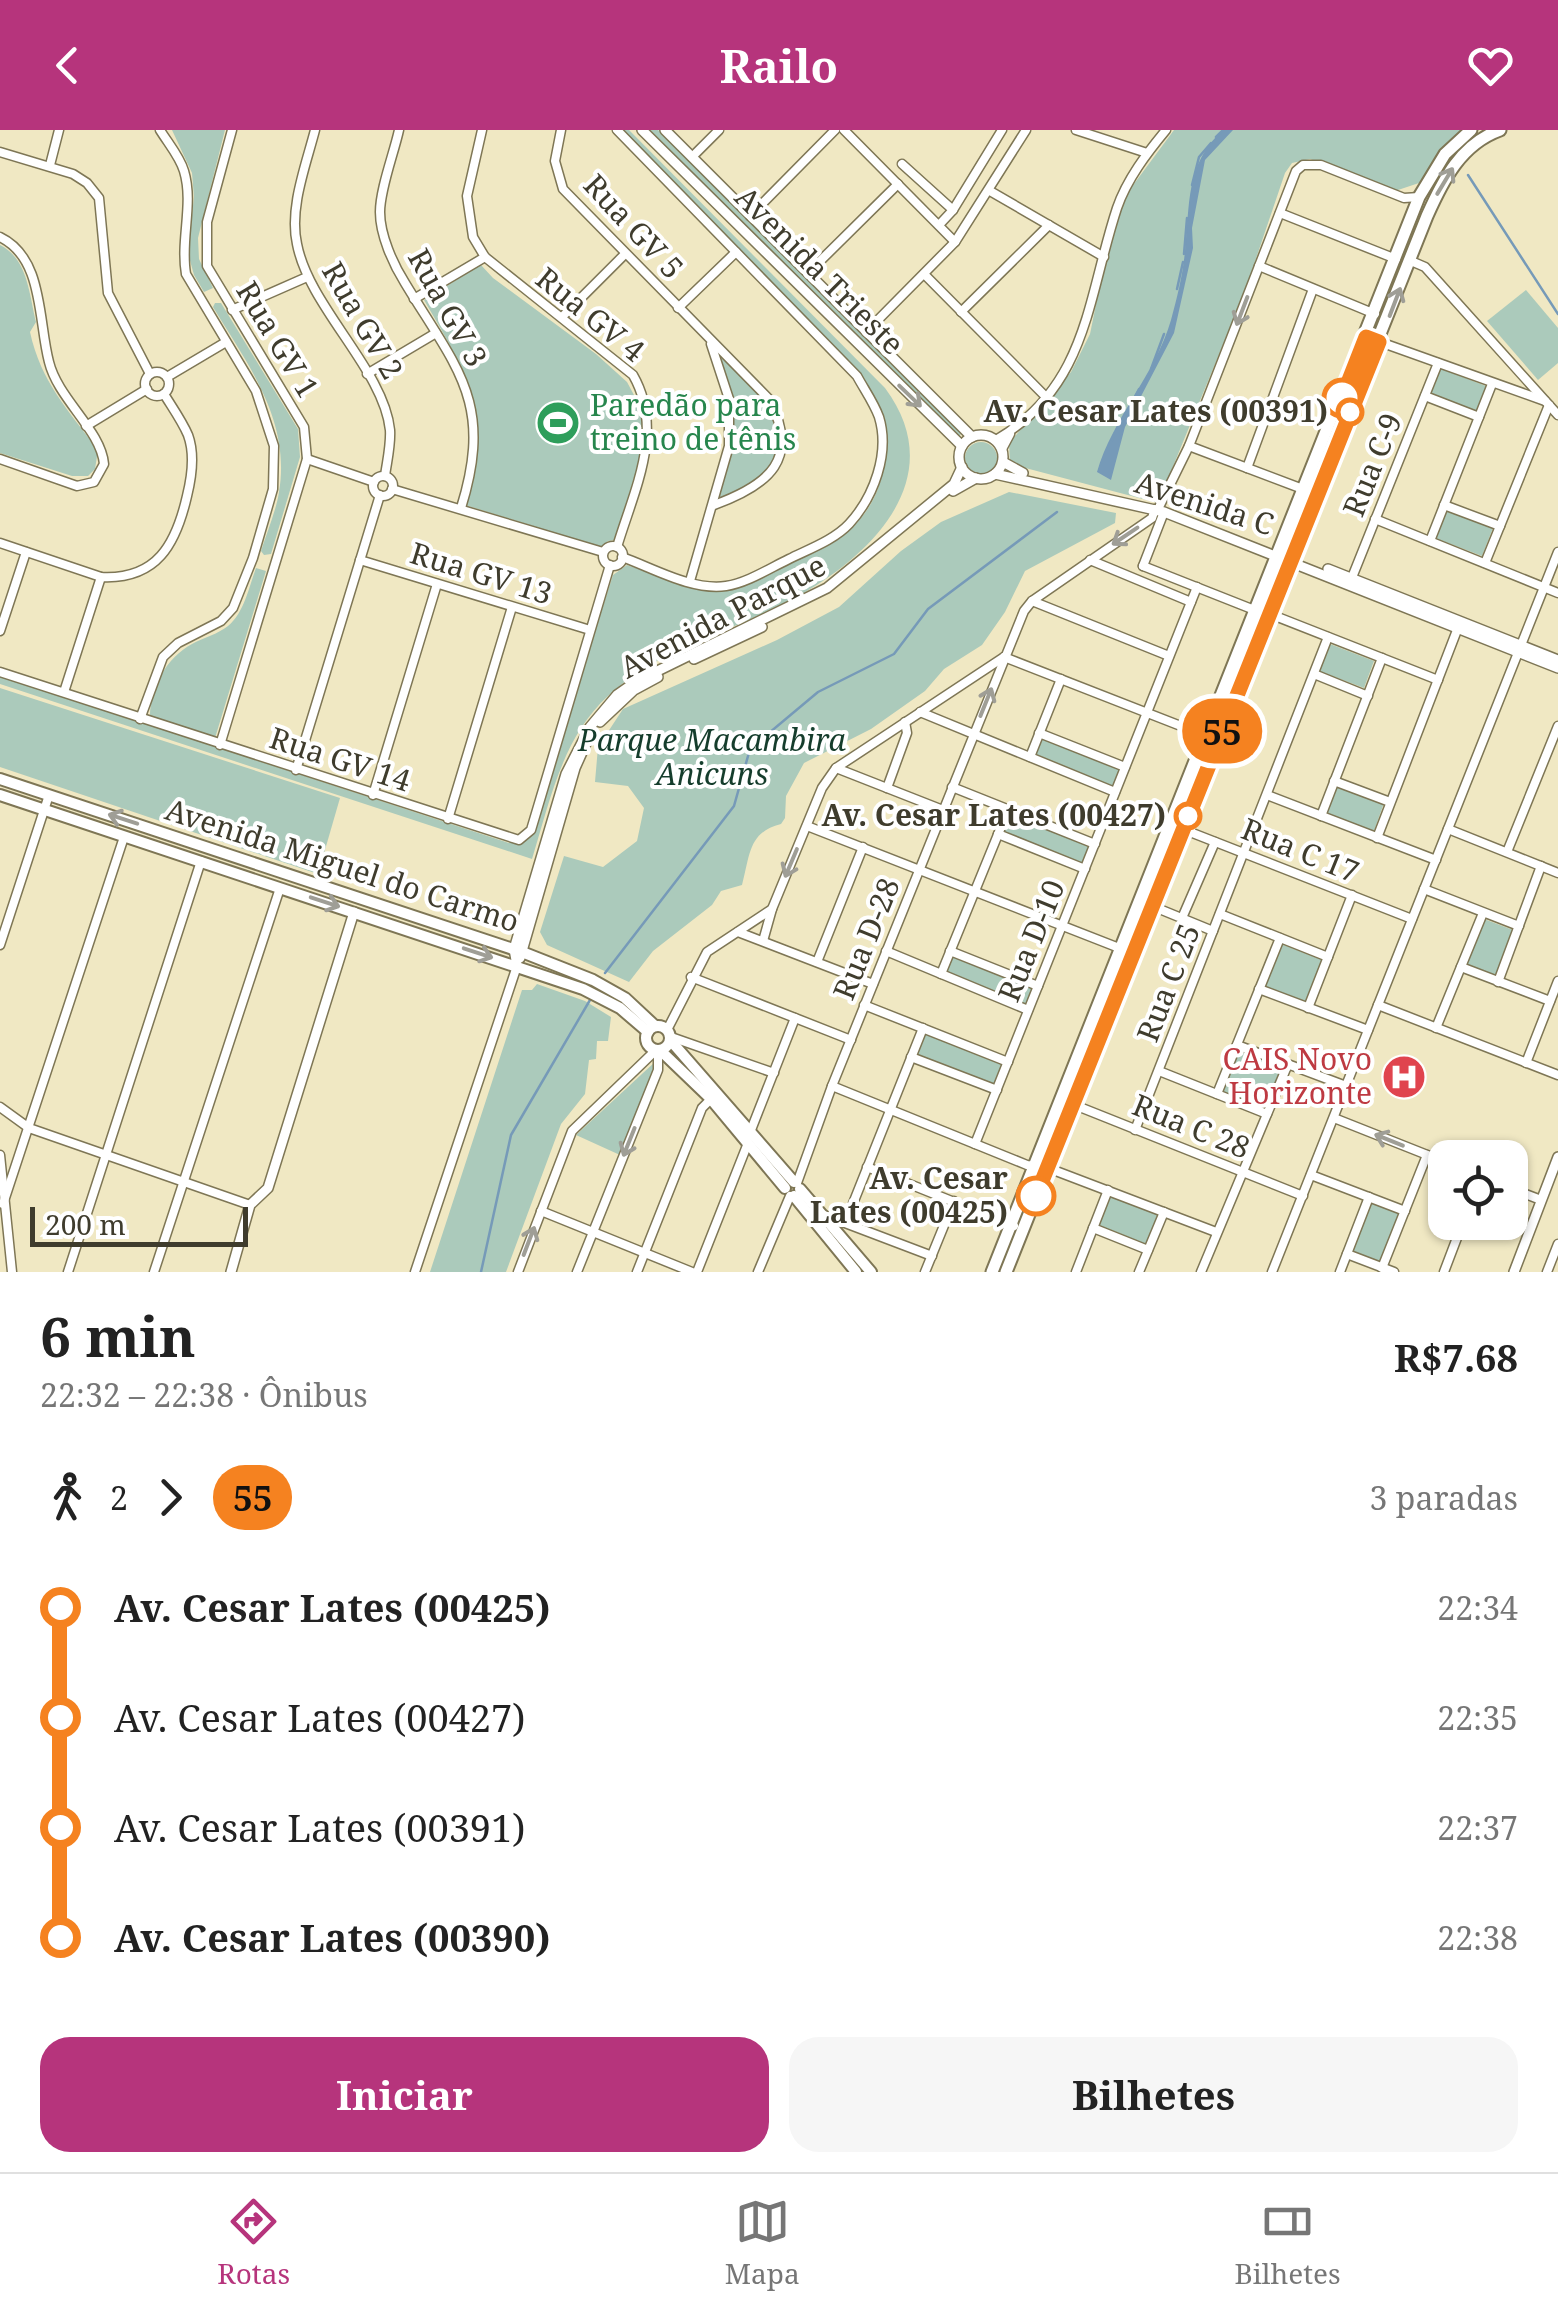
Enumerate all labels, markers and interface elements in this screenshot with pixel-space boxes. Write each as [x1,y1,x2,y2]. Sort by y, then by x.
text: Railo [720,35,838,96]
icon: back [40,38,95,93]
icon: heart [1463,38,1518,93]
street label: Rua GV 5 [575,165,693,287]
one-way arrow [1435,167,1455,196]
street label: Avenida Trieste [727,177,913,363]
street label: Rua GV 3 [399,241,498,374]
street label: Rua GV 2 [313,254,413,386]
street label: Rua GV 4 [528,257,654,371]
street label: Rua GV 1 [227,273,329,405]
one-way arrow [1387,288,1405,318]
one-way arrow [1231,295,1249,325]
unlabelled marker [1323,379,1361,417]
one-way arrow [898,383,922,407]
place label: Paredão para treino de tênis [590,384,796,459]
place label: Av. Cesar Lates (00391) [983,390,1328,431]
marker: Av. Cesar Lates (00391) [1337,399,1363,425]
sports icon: Paredão para treino de tênis [535,400,581,446]
street label: Rua C-9 [1332,407,1411,522]
street label: Avenida C [1130,461,1279,544]
one-way arrow [1111,525,1139,546]
street label: Rua GV 13 [406,532,557,613]
street label: Avenida Parque [612,544,832,687]
one-way arrow [979,687,997,717]
line badge: 55 [1177,698,1267,764]
text: 55 [1202,708,1242,755]
street label: Rua GV 14 [265,717,416,801]
park label: Parque Macambira Anicuns [577,719,847,794]
street label: Avenida Miguel do Carmo [160,788,525,941]
place label: Av. Cesar Lates (00427) [821,794,1166,835]
marker: Av. Cesar Lates (00427) [1175,803,1201,829]
street label: Rua C 17 [1236,808,1365,892]
one-way arrow [107,809,139,827]
one-way arrow [781,847,799,878]
street label: Rua D-28 [823,871,909,1005]
street label: Rua D-10 [988,873,1074,1007]
one-way arrow [309,895,341,913]
street label: Rua C 25 [1126,918,1209,1047]
one-way arrow [462,945,493,963]
place label: CAIS Novo Horizonte [1222,1038,1372,1113]
hospital icon: CAIS Novo Horizonte [1381,1054,1427,1100]
street label: Rua C 28 [1127,1084,1256,1168]
one-way arrow [618,1126,636,1157]
one-way arrow [1375,1129,1405,1147]
map controls [1428,1140,1528,1240]
button: locate [1428,1140,1528,1240]
place label: Av. Cesar Lates (00425) [810,1157,1008,1232]
marker: Av. Cesar Lates (00425) [1017,1177,1055,1215]
scale bar [30,1202,248,1246]
text: 200 m [45,1205,126,1243]
one-way arrow [521,1227,539,1258]
text: 6 min [40,1298,196,1373]
text: R$7.68 [1394,1331,1518,1383]
text: 22:32 – 22:38 · Ônibus [40,1373,368,1416]
icon: walk [40,1470,95,1525]
icon: forward [143,1470,198,1525]
text: 55 [233,1474,272,1521]
text: 2 [110,1476,128,1519]
text: 3 paradas [1370,1476,1518,1519]
text: Av. Cesar Lates (00425) [114,1581,551,1633]
text: 22:34 [1437,1586,1518,1629]
text: Av. Cesar Lates (00427) [114,1691,526,1743]
text: 22:35 [1437,1696,1518,1739]
text: Av. Cesar Lates (00391) [114,1801,526,1853]
text: 22:37 [1437,1806,1518,1849]
text: Av. Cesar Lates (00390) [114,1911,551,1963]
text: 22:38 [1437,1916,1518,1959]
button: Iniciar [40,2037,769,2152]
button: Bilhetes [789,2037,1518,2152]
tab: Rotas [217,2194,290,2292]
tab: Mapa [725,2194,800,2292]
tab: Bilhetes [1234,2194,1341,2292]

